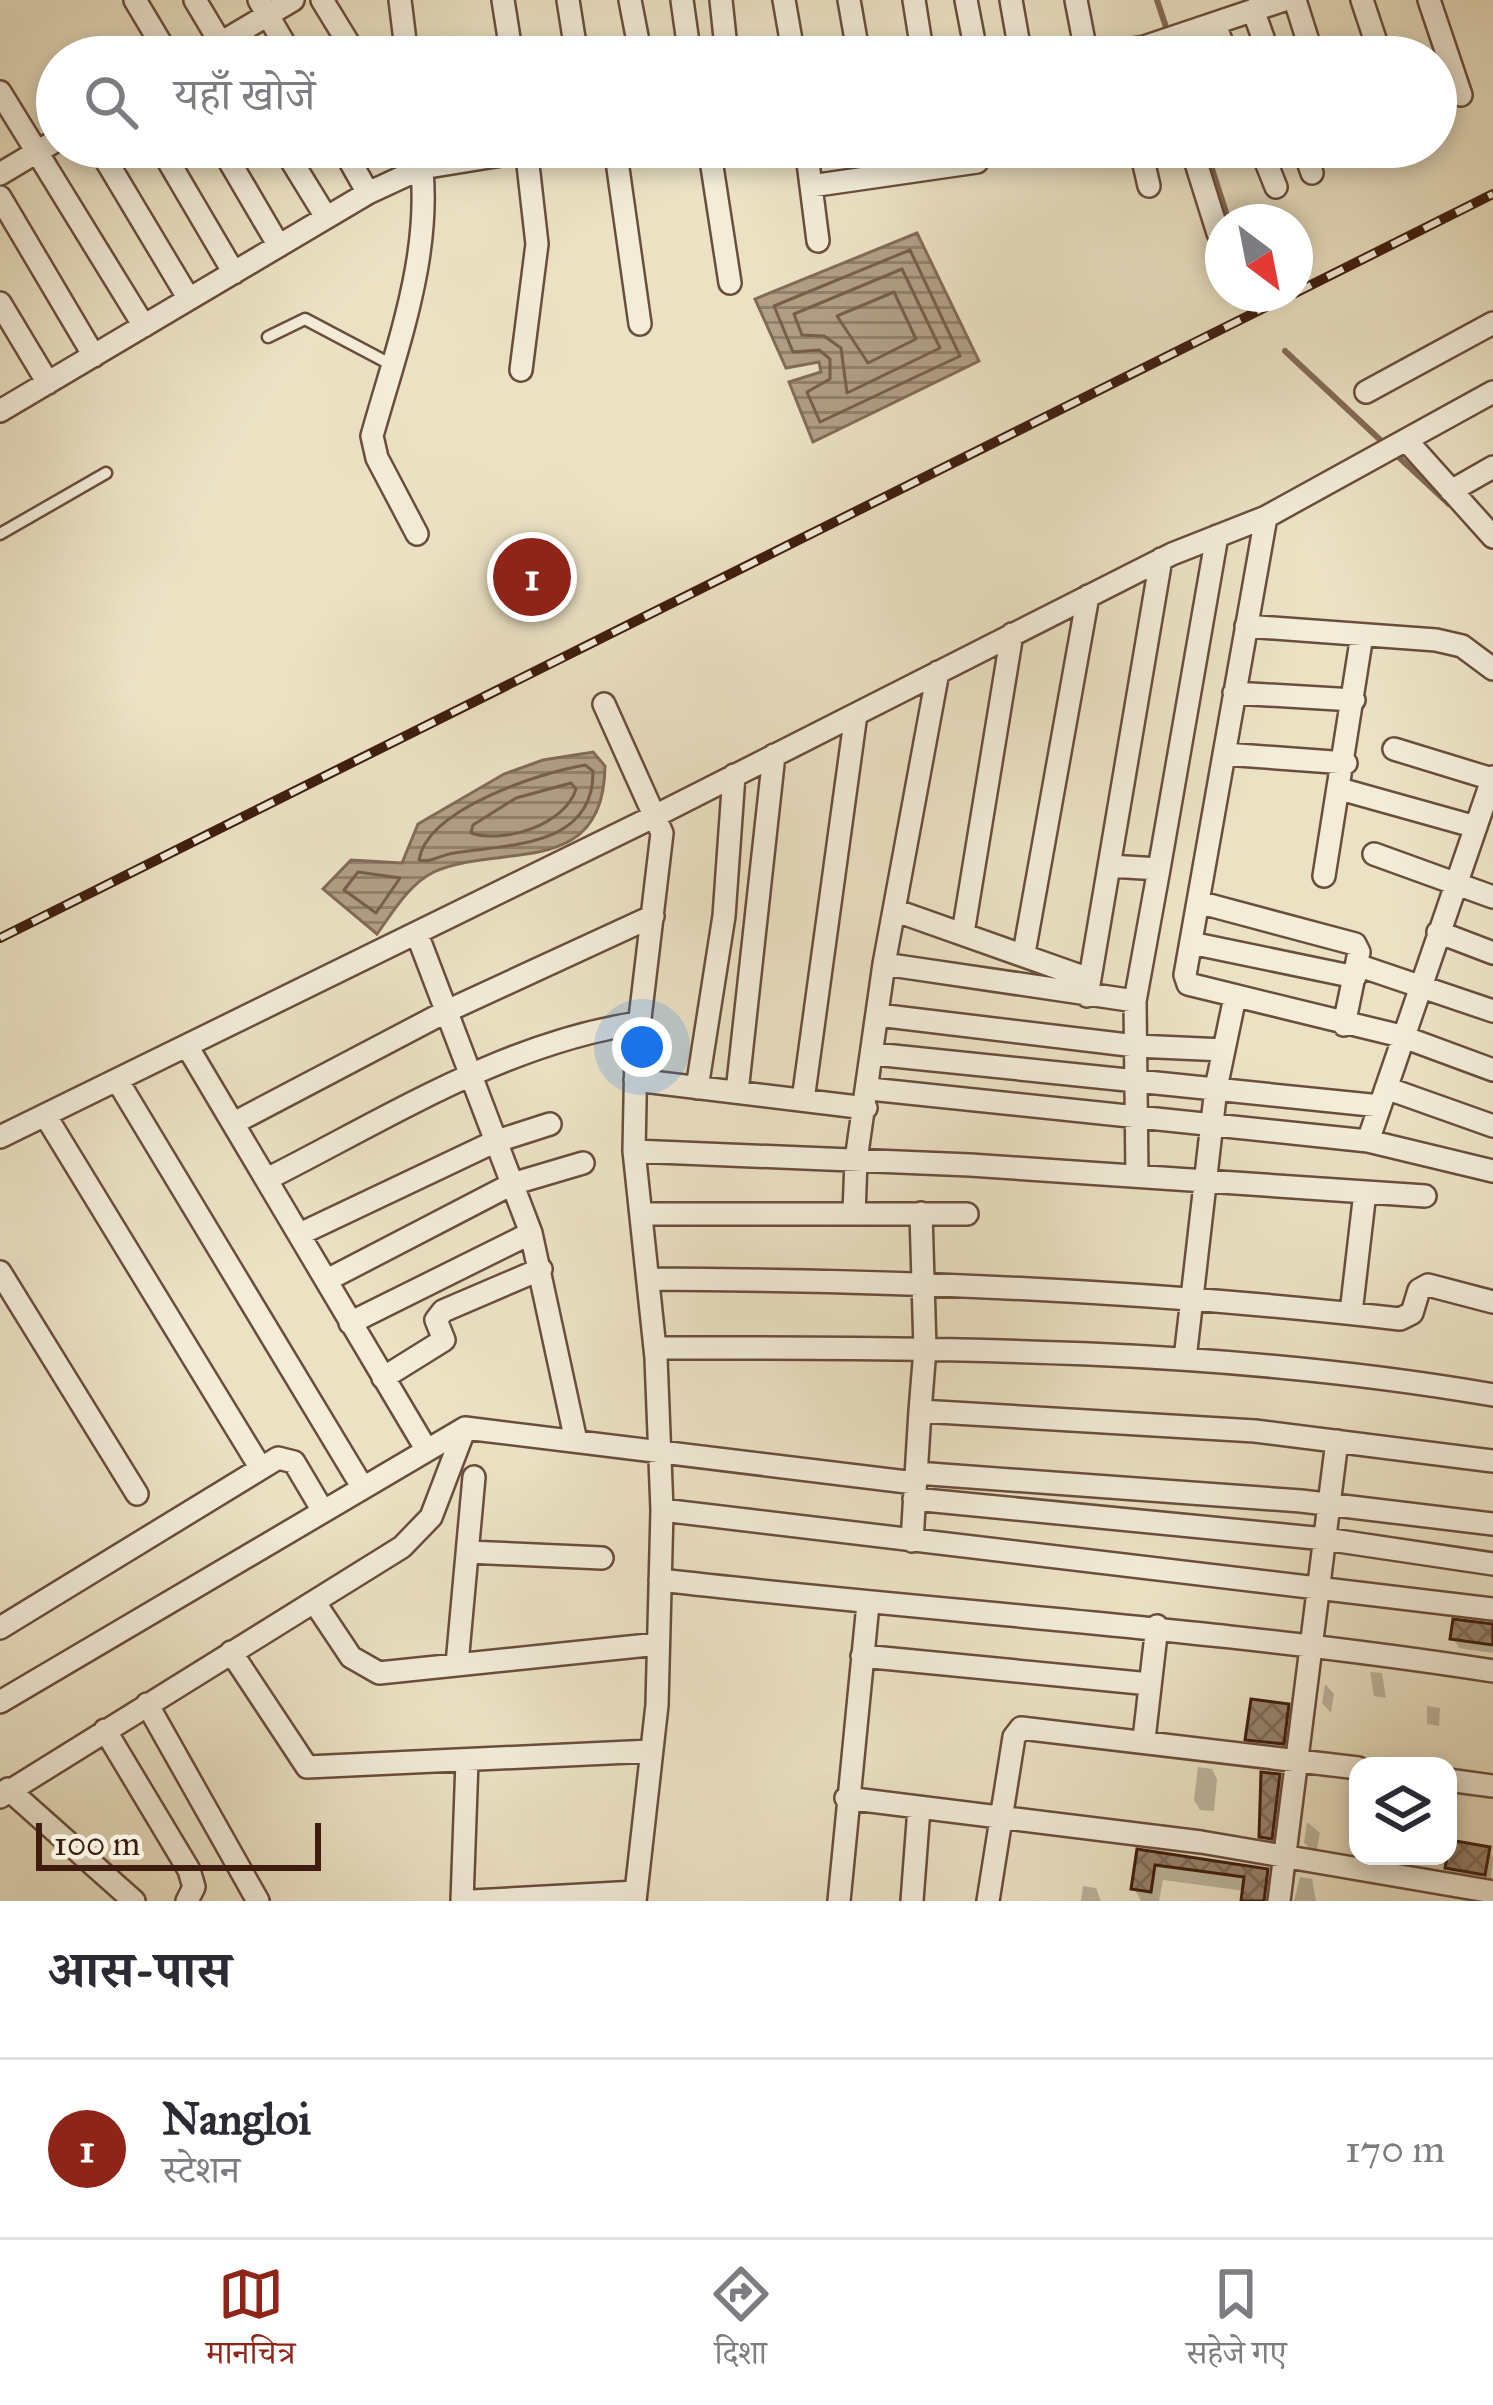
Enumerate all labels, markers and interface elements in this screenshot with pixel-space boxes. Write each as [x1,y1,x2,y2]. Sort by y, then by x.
search box [36,36,1457,168]
text: यहाँ खोजें [174,67,315,122]
icon: search [78,69,144,135]
north arrow [1205,204,1313,312]
pin: 1 [493,532,571,622]
your location [612,1017,672,1077]
map controls [1349,1757,1457,1865]
button: layers [1349,1757,1457,1865]
scale bar [36,1817,321,1870]
text: 100 m [54,1824,140,1864]
text: आस-पास [48,1939,231,2001]
text: Nangloi [162,2091,311,2146]
text: 1 [79,2125,95,2173]
text: 170 m [1345,2125,1445,2173]
text: स्टेशन [162,2146,240,2194]
tab: मानचित्र [206,2261,296,2385]
tab: दिशा [708,2261,774,2385]
tab: सहेजे गए [1186,2261,1287,2385]

